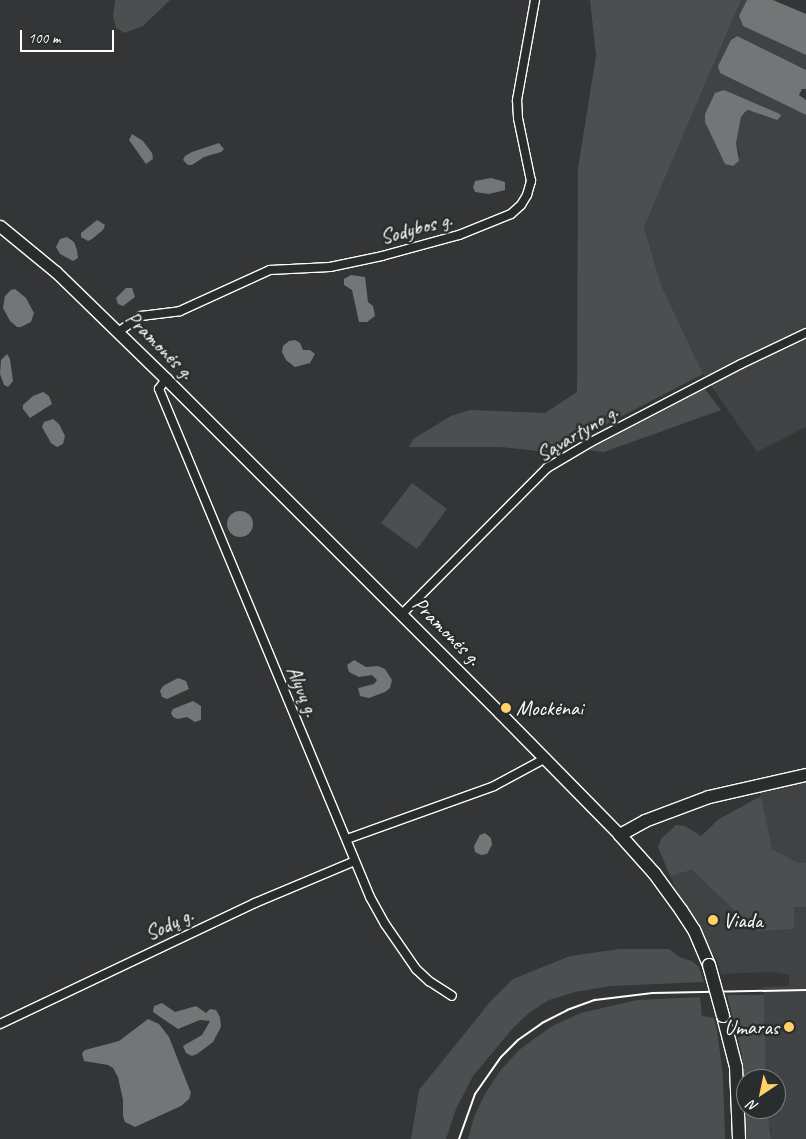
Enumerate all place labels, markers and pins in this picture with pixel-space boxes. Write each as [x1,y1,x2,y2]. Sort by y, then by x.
place label: Mockėnai [516,695,583,721]
marker: Mockėnai [500,702,512,714]
place label: Viada [723,907,763,933]
marker: Viada [707,914,719,926]
place label: Umaras [724,1014,779,1040]
marker: Umaras [783,1021,795,1033]

